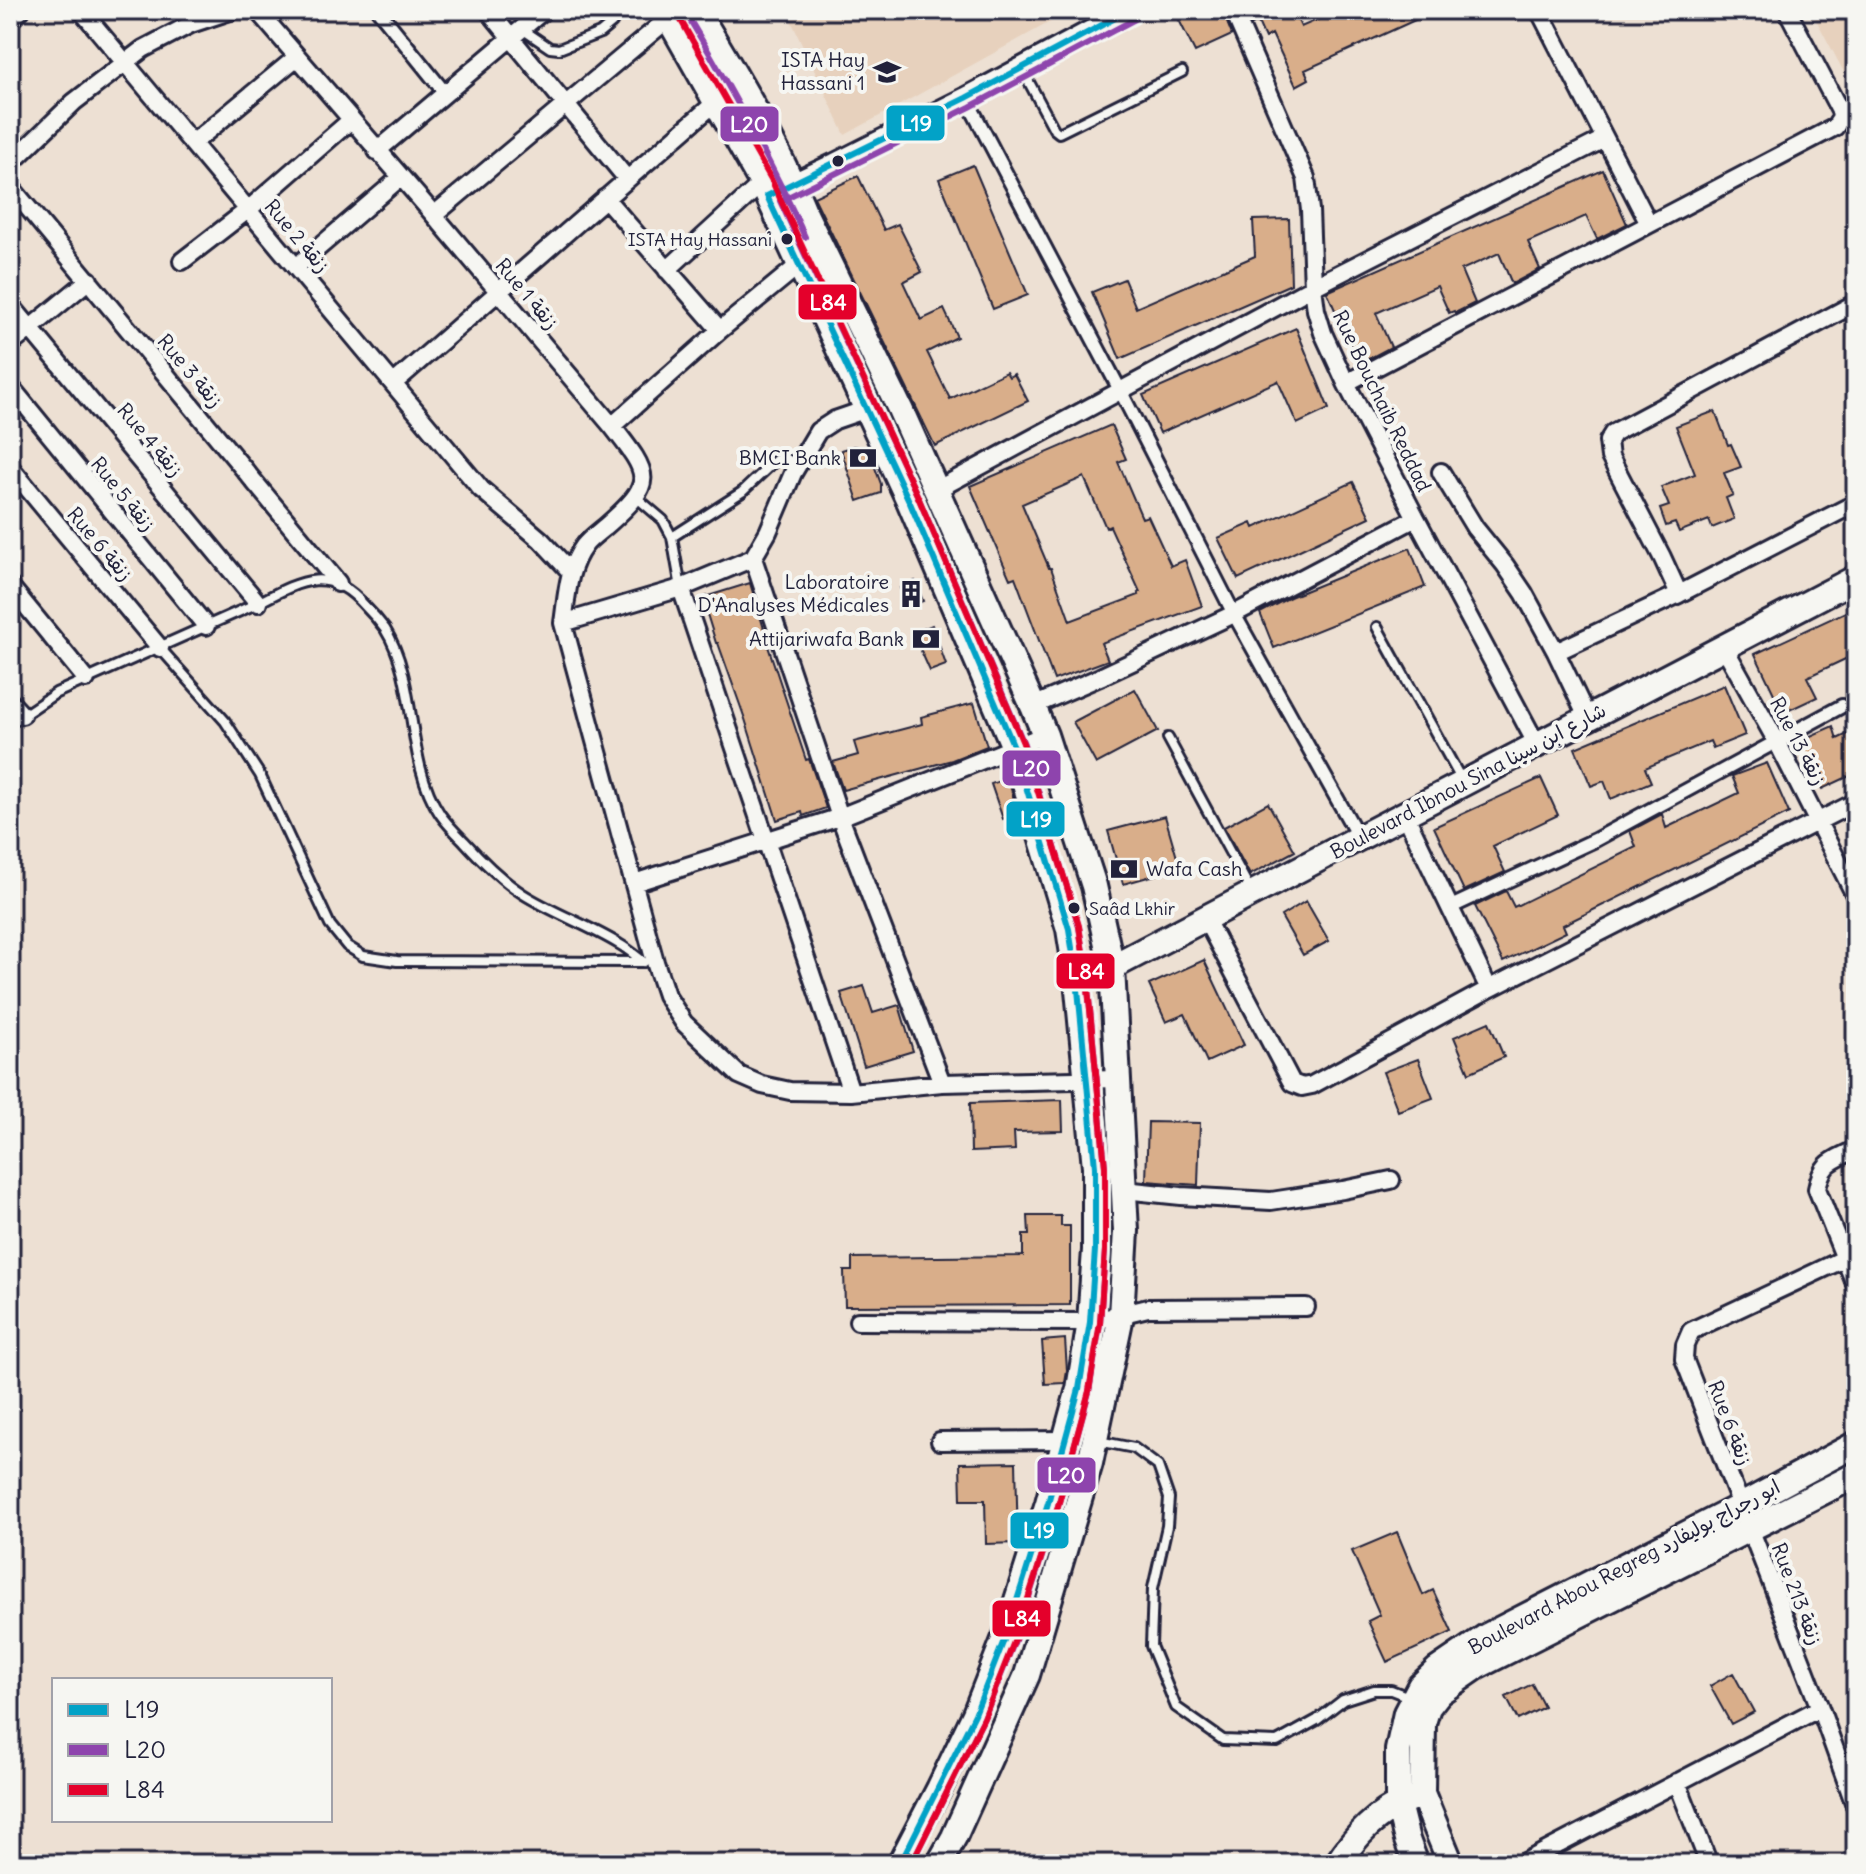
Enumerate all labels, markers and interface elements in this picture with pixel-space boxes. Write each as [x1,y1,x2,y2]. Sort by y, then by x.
place label: ISTA Hay Hassani 1 [781,47,865,95]
school or university icon: ISTA Hay Hassani 1 [872,57,902,87]
line badge: L19 [885,104,946,142]
line badge: L20 [719,105,780,143]
text: L19 [900,109,932,137]
text: L20 [730,110,768,138]
unlabelled marker [830,153,846,169]
street label: Rue 2 زنقة [259,194,335,278]
place label: ISTA Hay Hassani [628,228,772,251]
marker: ISTA Hay Hassani [779,231,795,247]
street label: Rue 1 زنقة [490,253,564,334]
line badge: L84 [797,283,858,321]
text: L84 [809,288,847,316]
street label: Rue Bouchaib Reddad [1328,306,1437,496]
street label: Rue 3 زنقة [152,329,228,413]
street label: Rue 4 زنقة [112,398,189,482]
bank icon: BMCI Bank [848,443,878,473]
place label: BMCI Bank [739,445,841,470]
street label: Rue 5 زنقة [86,451,161,536]
street label: Rue 6 زنقة [62,502,139,586]
place label: Laboratoire D'Analyses Médicales [697,569,889,617]
building icon: Laboratoire D'Analyses Médicales [896,579,926,609]
bank icon: Attijariwafa Bank [911,624,941,654]
place label: Attijariwafa Bank [749,626,904,651]
street label: Rue 13 زنقة [1765,692,1832,789]
street label: Boulevard Ibnou Sina شارع ابن سينا [1326,697,1611,866]
line badge: L20 [1001,749,1062,787]
text: L20 [1012,754,1050,782]
line badge: L19 [1005,800,1066,838]
text: L19 [1020,805,1052,833]
bank icon: Wafa Cash [1109,854,1139,884]
place label: Wafa Cash [1146,856,1242,881]
place label: Saâd Lkhir [1089,897,1176,920]
marker: Saâd Lkhir [1066,900,1082,916]
line badge: L84 [1055,952,1116,990]
text: L84 [1067,957,1105,985]
street label: Rue 6 زنقة [1703,1377,1758,1469]
line badge: L20 [1036,1456,1097,1494]
text: L20 [1047,1461,1085,1489]
street label: Boulevard Abou Regreg ابو رجراج بوليفارد [1464,1473,1785,1661]
line badge: L19 [1009,1511,1070,1550]
text: L19 [1023,1516,1055,1544]
street label: Rue 213 زنقة [1767,1539,1828,1648]
line badge: L84 [991,1599,1052,1638]
text: L84 [1003,1604,1041,1632]
legend [52,1678,332,1822]
text: L19 [124,1694,159,1724]
text: L20 [124,1734,166,1764]
text: L84 [124,1774,165,1804]

